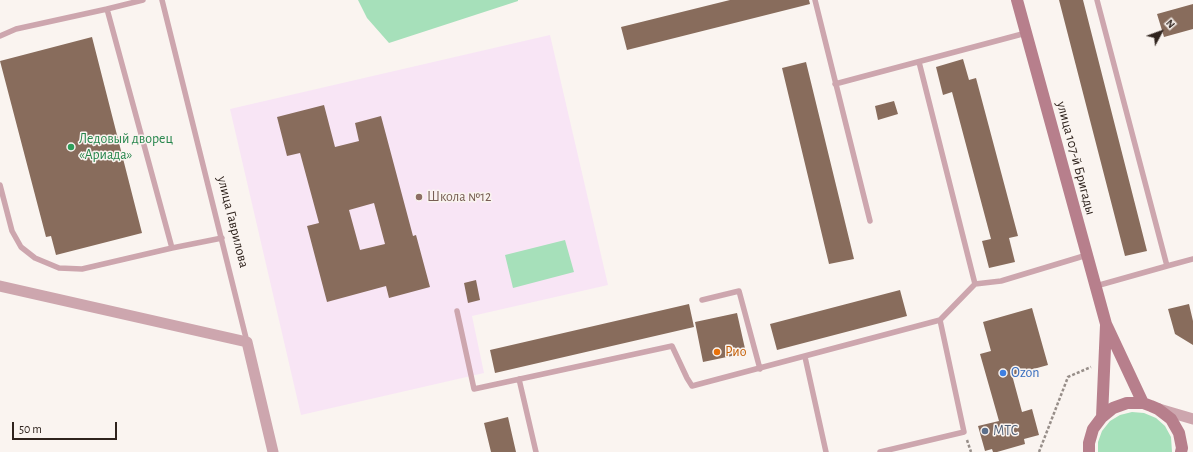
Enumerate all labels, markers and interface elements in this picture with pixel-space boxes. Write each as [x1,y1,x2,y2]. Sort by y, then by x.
north arrow [1141,12,1181,52]
text: N [1164,17,1177,30]
street label: улица 107-й Бригады [1053,99,1099,217]
place label: Ледовый дворец «Ариада» [79,131,173,164]
marker: Ледовый дворец «Ариада» [66,142,76,152]
street label: улица Гаврилова [214,175,252,269]
place label: Школа №12 [427,189,491,205]
marker: Школа №12 [414,192,424,202]
place label: Рио [725,344,746,360]
marker: Рио [712,347,722,357]
place label: Ozon [1011,365,1039,381]
marker: Ozon [998,368,1008,378]
scale bar [14,414,119,440]
text: 50 m [19,423,42,435]
place label: МТС [993,423,1018,439]
marker: МТС [980,426,990,436]

